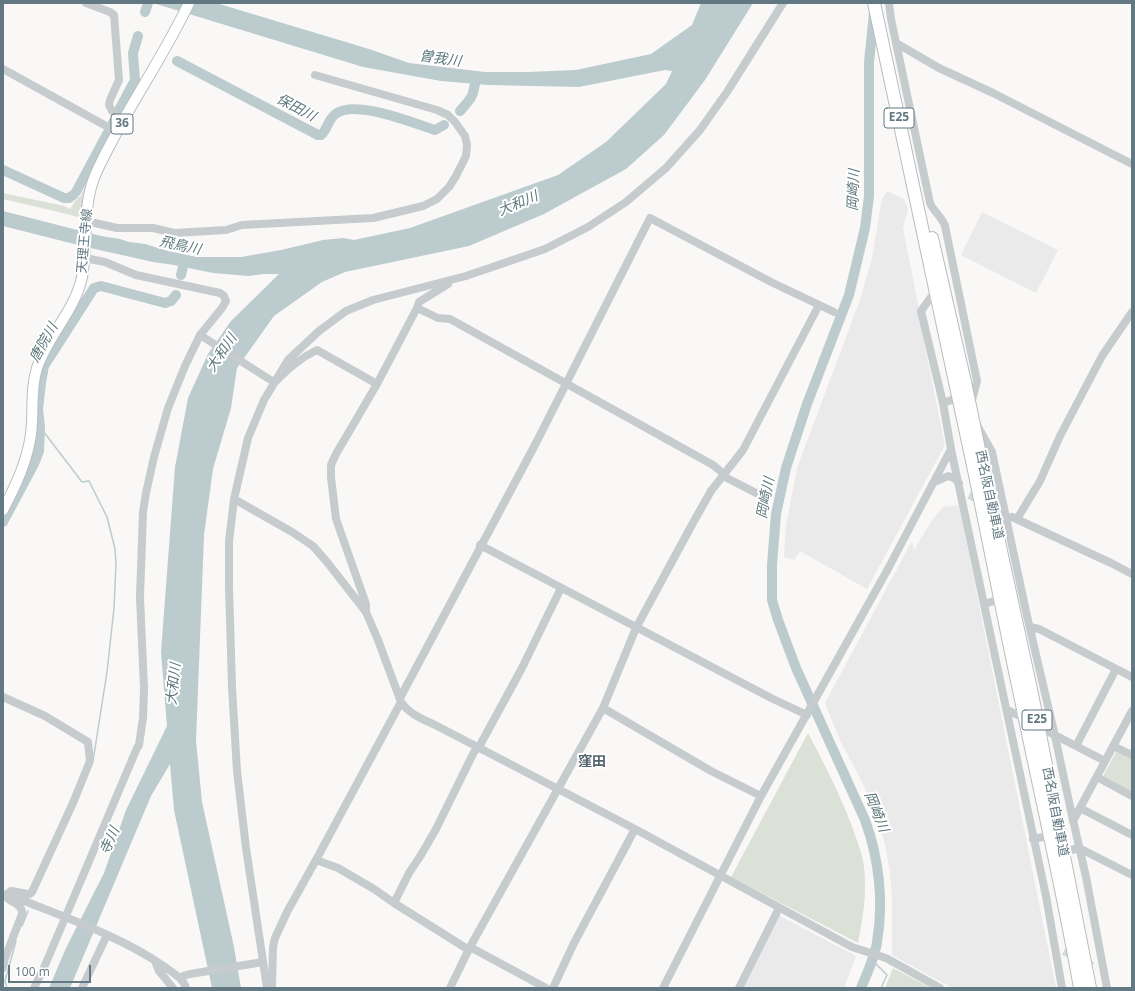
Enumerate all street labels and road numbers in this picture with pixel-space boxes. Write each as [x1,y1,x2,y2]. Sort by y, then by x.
road number: E25 [884,108,914,128]
road number: 36 [111,114,133,134]
street label: 天理王寺線 [74,208,96,274]
street label: 西名阪自動車道 [972,449,1006,541]
road number: E25 [1022,710,1052,730]
street label: 西名阪自動車道 [1039,766,1071,858]

